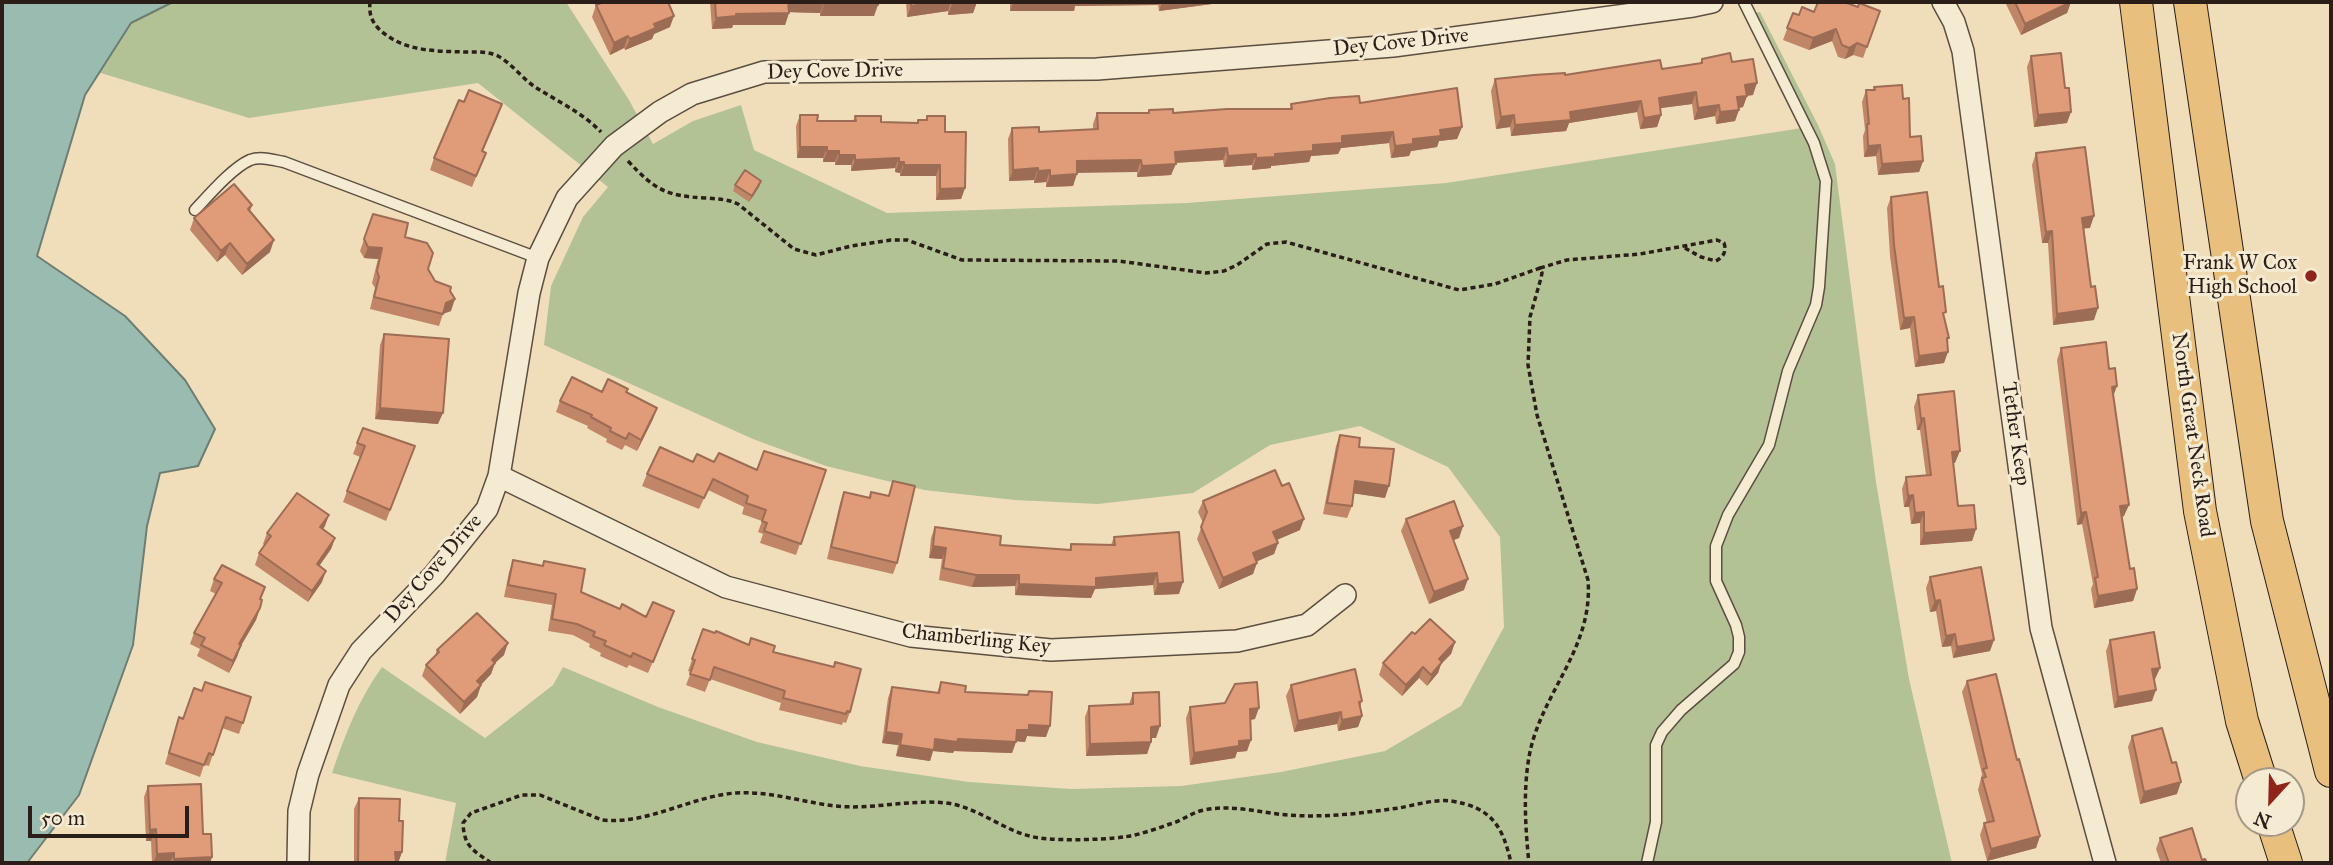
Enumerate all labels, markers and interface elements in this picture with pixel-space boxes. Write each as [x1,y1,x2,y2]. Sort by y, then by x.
street label: Dey Cove Drive [1332,23,1470,63]
street label: Dey Cove Drive [767,58,903,86]
place label: Frank W Cox High School [2183,251,2297,301]
marker: Frank W Cox High School [2303,268,2319,284]
street label: North Great Neck Road [2165,331,2219,539]
street label: Tether Keep [1995,381,2035,487]
street label: Dey Cove Drive [380,509,488,629]
street label: Chamberling Key [900,620,1052,660]
north arrow [2235,767,2305,837]
scale bar [32,792,192,836]
text: 50 m [41,805,85,831]
text: N [2251,806,2274,834]

